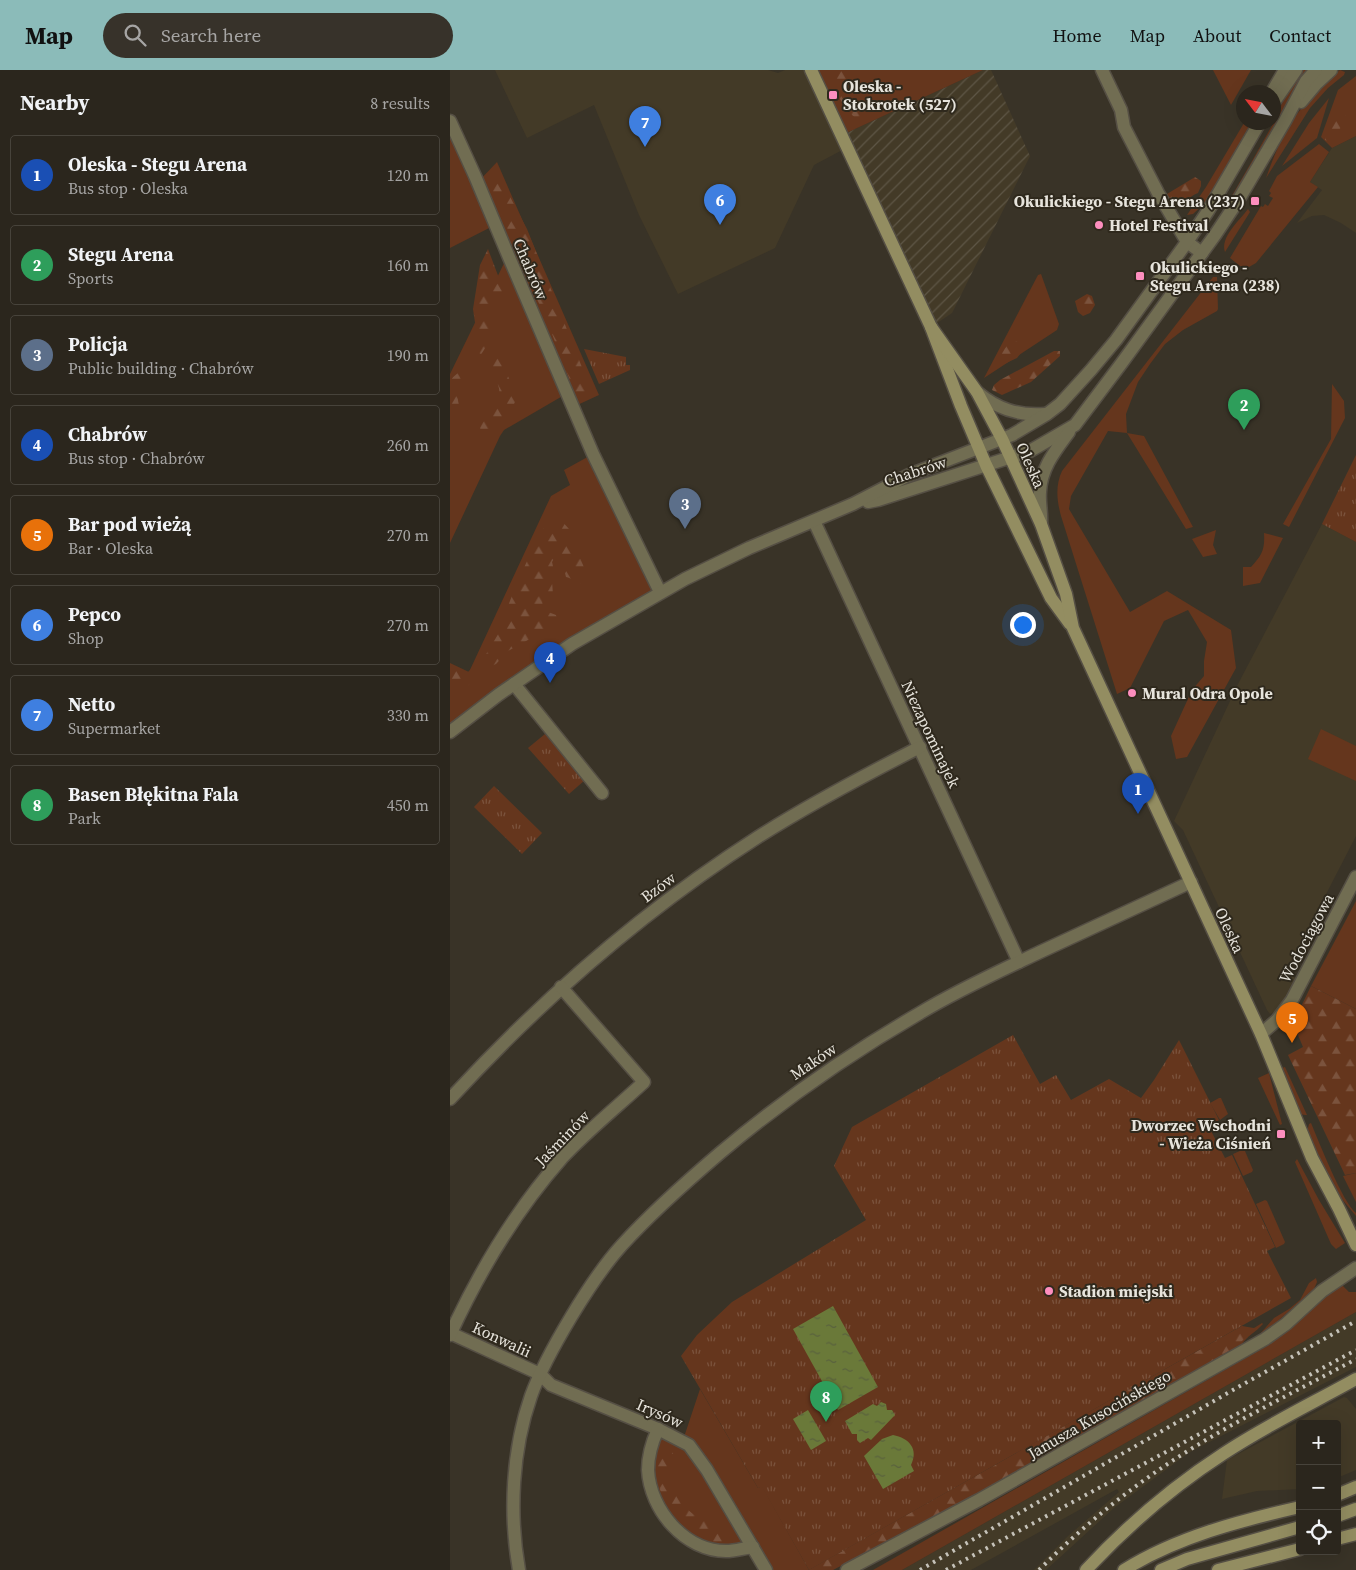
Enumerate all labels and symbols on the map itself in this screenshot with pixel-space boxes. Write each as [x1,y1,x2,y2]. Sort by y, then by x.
place label: Oleska - Stokrotek (527) [843,75,957,115]
north arrow [1236,85,1281,130]
marker: Oleska - Stokrotek (527) [827,89,839,101]
pin: 7 [629,106,661,147]
pin: 6 [704,184,736,225]
place label: Okulickiego - Stegu Arena (237) [1014,190,1245,212]
marker: Okulickiego - Stegu Arena (237) [1249,195,1261,207]
place label: Hotel Festival [1109,214,1209,236]
marker: Hotel Festival [1093,219,1105,231]
street label: Chabrów [508,235,554,304]
place label: Okulickiego - Stegu Arena (238) [1150,256,1280,296]
marker: Okulickiego - Stegu Arena (238) [1134,270,1146,282]
pin: 2 [1228,389,1260,430]
street label: Oleska [1011,439,1051,492]
street label: Chabrów [881,450,950,491]
pin: 3 [669,488,701,529]
your location [1010,612,1036,638]
pin: 4 [534,642,566,683]
street label: Niezapominajek [896,677,966,791]
place label: Mural Odra Opole [1142,682,1273,704]
marker: Mural Odra Opole [1126,687,1138,699]
pin: 1 [1122,773,1154,814]
street label: Bzów [636,866,681,907]
street label: Wodociągowa [1273,889,1339,987]
street label: Oleska [1210,904,1250,957]
pin: 5 [1276,1002,1308,1043]
street label: Maków [785,1037,841,1085]
street label: Jaśminów [529,1104,595,1172]
place label: Dworzec Wschodni - Wieża Ciśnień [1131,1114,1271,1154]
marker: Dworzec Wschodni - Wieża Ciśnień [1275,1128,1287,1140]
place label: Stadion miejski [1059,1280,1173,1302]
marker: Stadion miejski [1043,1285,1055,1297]
street label: Konwalii [469,1316,535,1362]
street label: Janusza Kusocińskiego [1023,1364,1175,1464]
pin: 8 [810,1381,842,1422]
street label: Irysów [633,1393,687,1433]

